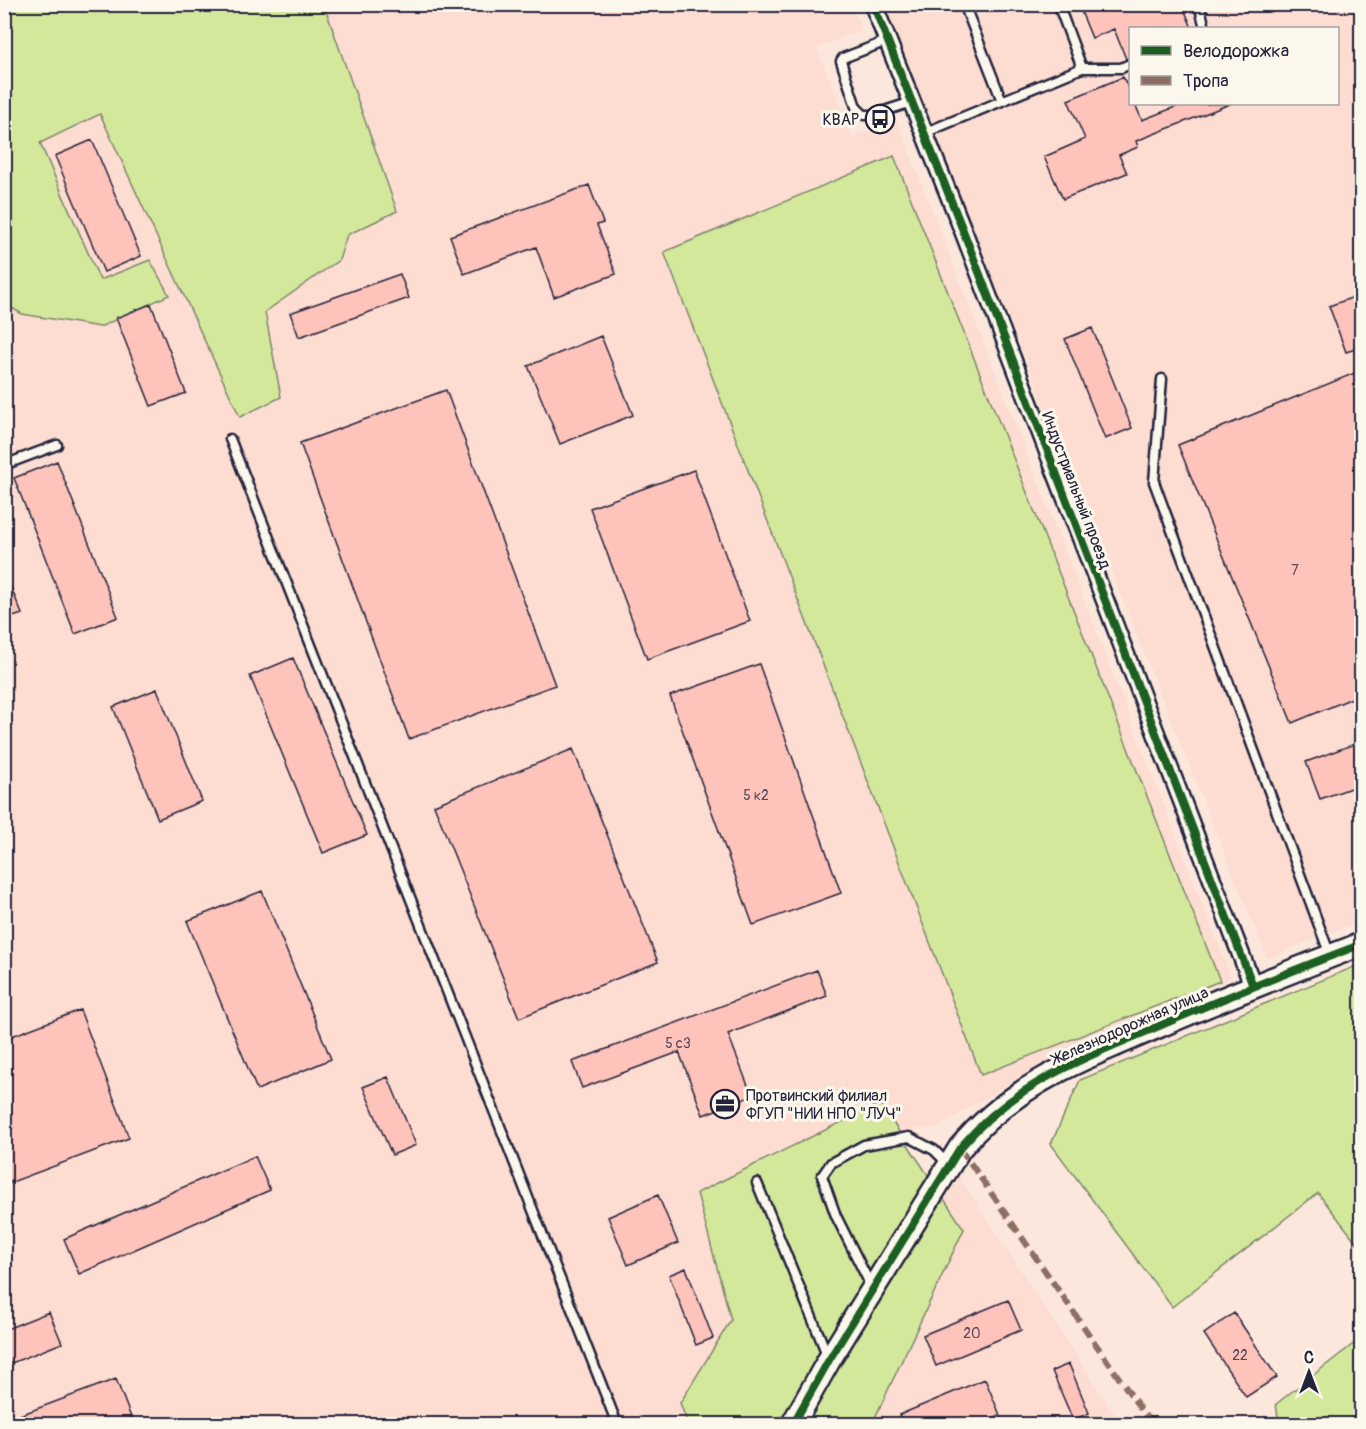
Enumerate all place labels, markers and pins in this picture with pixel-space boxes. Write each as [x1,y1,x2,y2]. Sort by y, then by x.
bus stop icon: КВАР [864,103,896,135]
place label: КВАР [822,110,859,130]
place label: Протвинский филиал ФГУП "НИИ НПО "ЛУЧ" [746,1086,902,1124]
office icon: Протвинский филиал ФГУП "НИИ НПО "ЛУЧ" [709,1088,741,1120]

